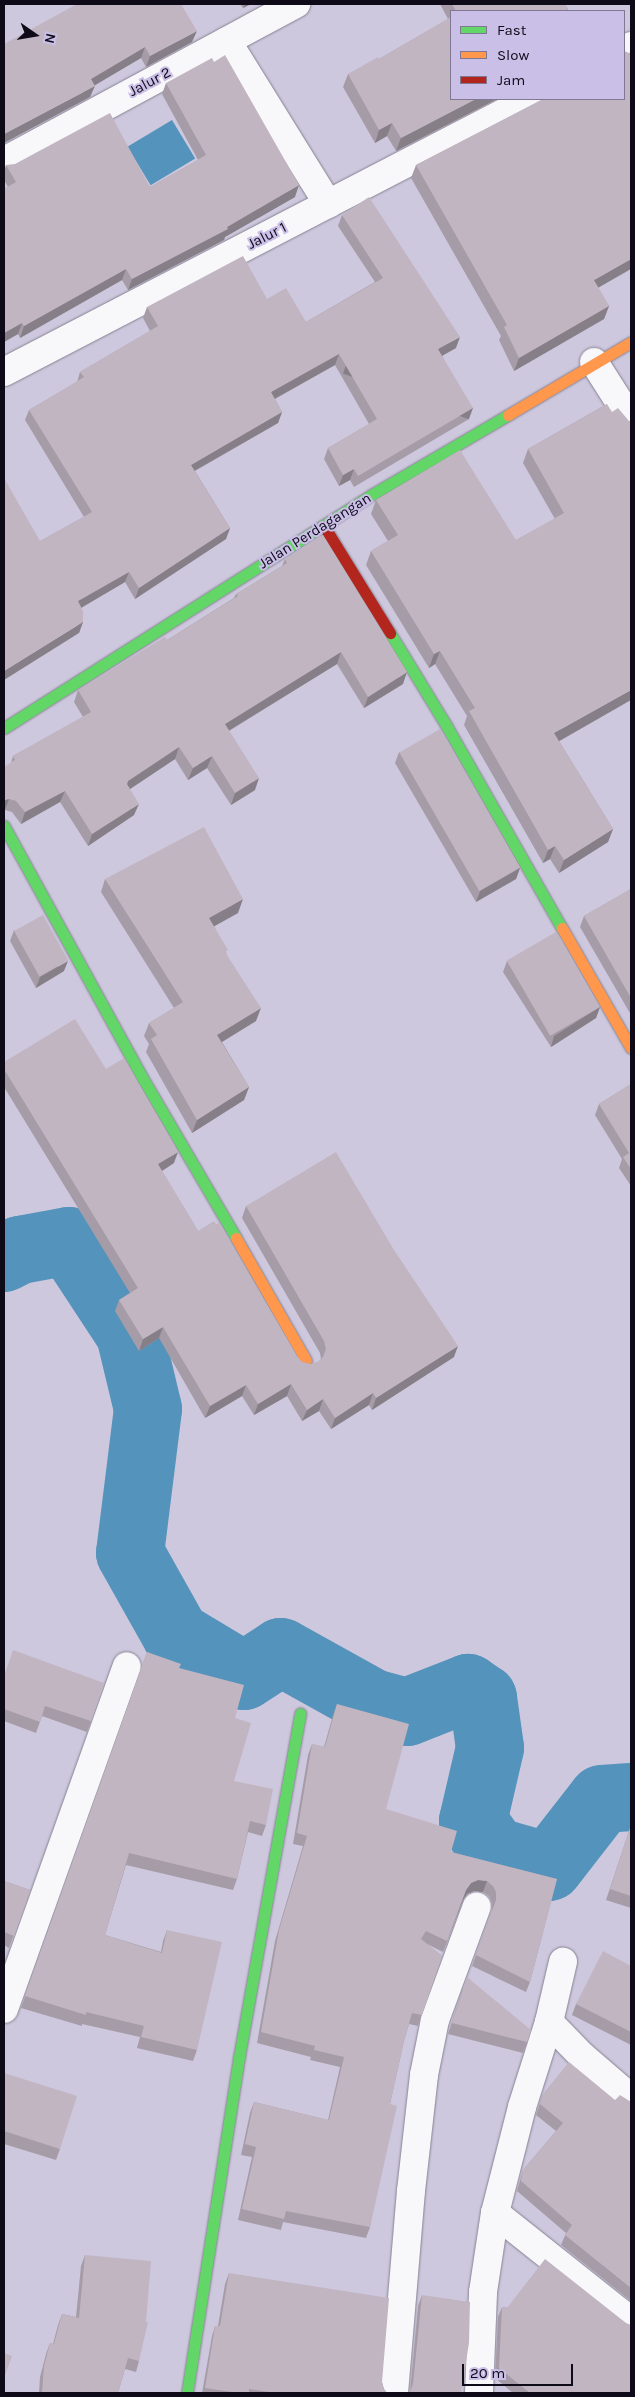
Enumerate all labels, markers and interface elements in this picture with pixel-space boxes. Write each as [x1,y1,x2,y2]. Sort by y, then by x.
north arrow [10,10,60,60]
legend [450,10,625,100]
text: Fast [497,21,526,39]
text: N [41,32,60,45]
text: Slow [497,46,529,64]
street label: Jalur 2 [126,63,174,101]
text: Jam [497,71,525,89]
street label: Jalur 1 [244,219,290,253]
street label: Jalan Perdagangan [255,489,375,573]
scale bar [465,2354,576,2386]
text: 20 m [470,2364,505,2382]

